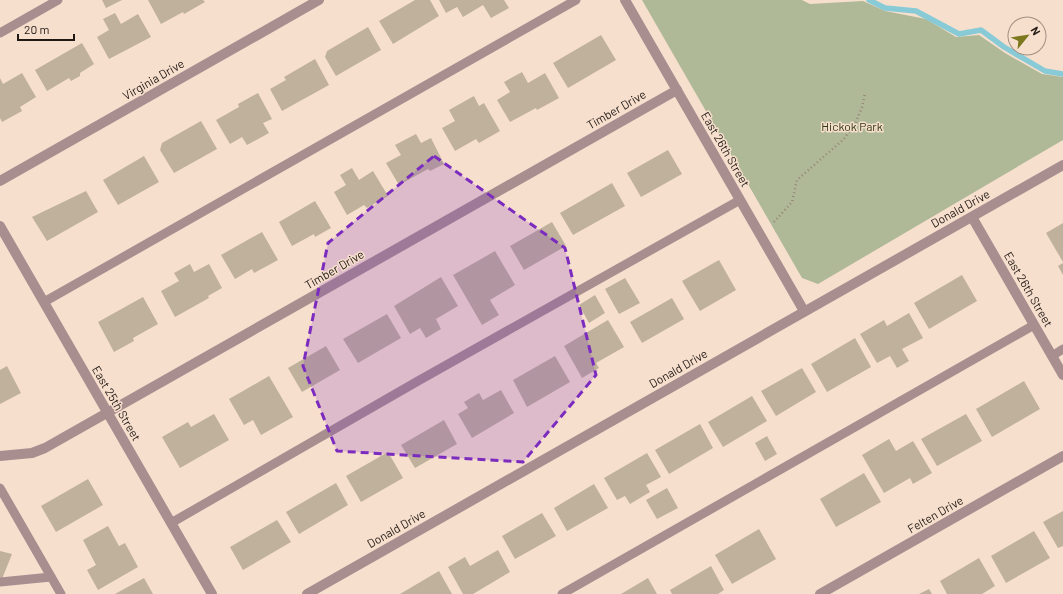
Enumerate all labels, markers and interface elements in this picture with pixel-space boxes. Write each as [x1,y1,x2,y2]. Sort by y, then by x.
scale bar [18,16,74,42]
north arrow [1007,16,1047,56]
text: 20 m [24,22,50,36]
text: N [1029,24,1044,37]
street label: Virginia Drive [120,56,186,102]
street label: Timber Drive [584,86,648,132]
street label: East 26th Street [699,109,753,189]
park label: Hickok Park [821,119,883,133]
street label: Donald Drive [928,186,992,230]
street label: Timber Drive [302,246,366,292]
street label: East 26th Street [1002,249,1056,329]
street label: Donald Drive [646,346,710,390]
street label: East 25th Street [90,363,144,443]
street label: Felten Drive [905,493,965,535]
street label: Donald Drive [364,506,428,550]

